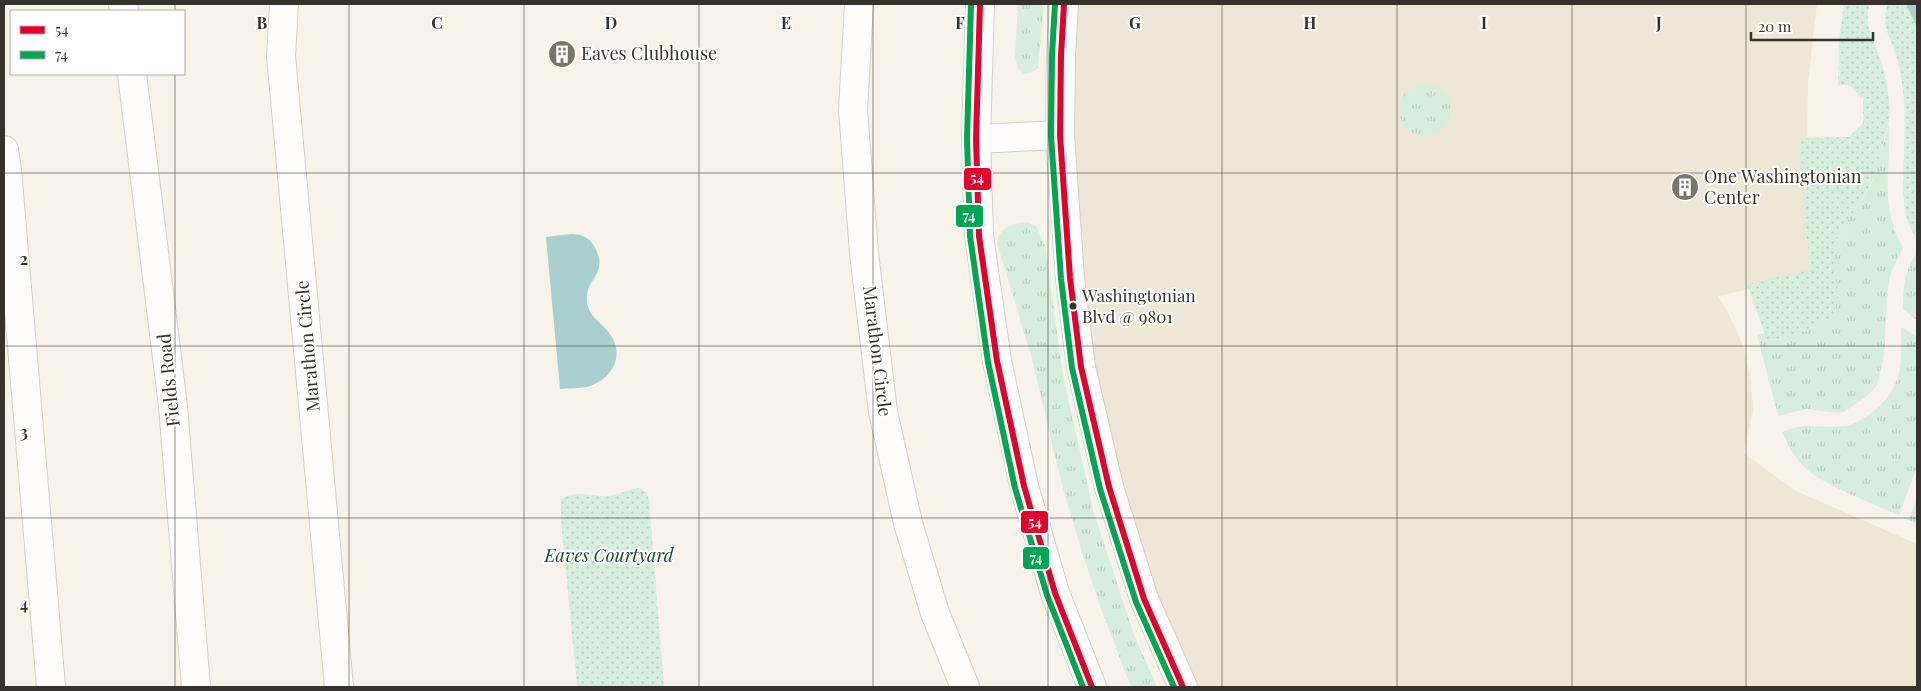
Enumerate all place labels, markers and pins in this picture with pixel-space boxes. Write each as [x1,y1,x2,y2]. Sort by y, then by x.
building icon: Eaves Clubhouse [547,39,577,69]
place label: Eaves Clubhouse [581,41,717,65]
place label: One Washingtonian Center [1704,164,1862,209]
building icon: One Washingtonian Center [1670,172,1700,202]
place label: Washingtonian Blvd @ 9801 [1081,284,1196,327]
marker: Washingtonian Blvd @ 9801 [1068,301,1078,311]

